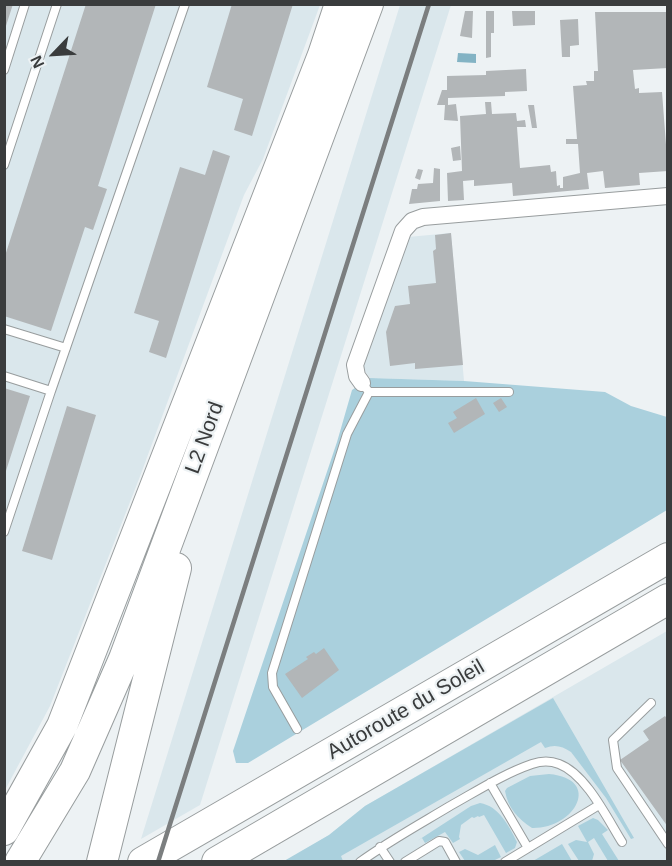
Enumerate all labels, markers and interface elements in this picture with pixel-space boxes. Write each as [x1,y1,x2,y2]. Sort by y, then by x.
north arrow [24,24,84,84]
text: N [27,53,47,71]
street label: L2 Nord [180,399,230,477]
street label: Autoroute du Soleil [323,655,489,765]

